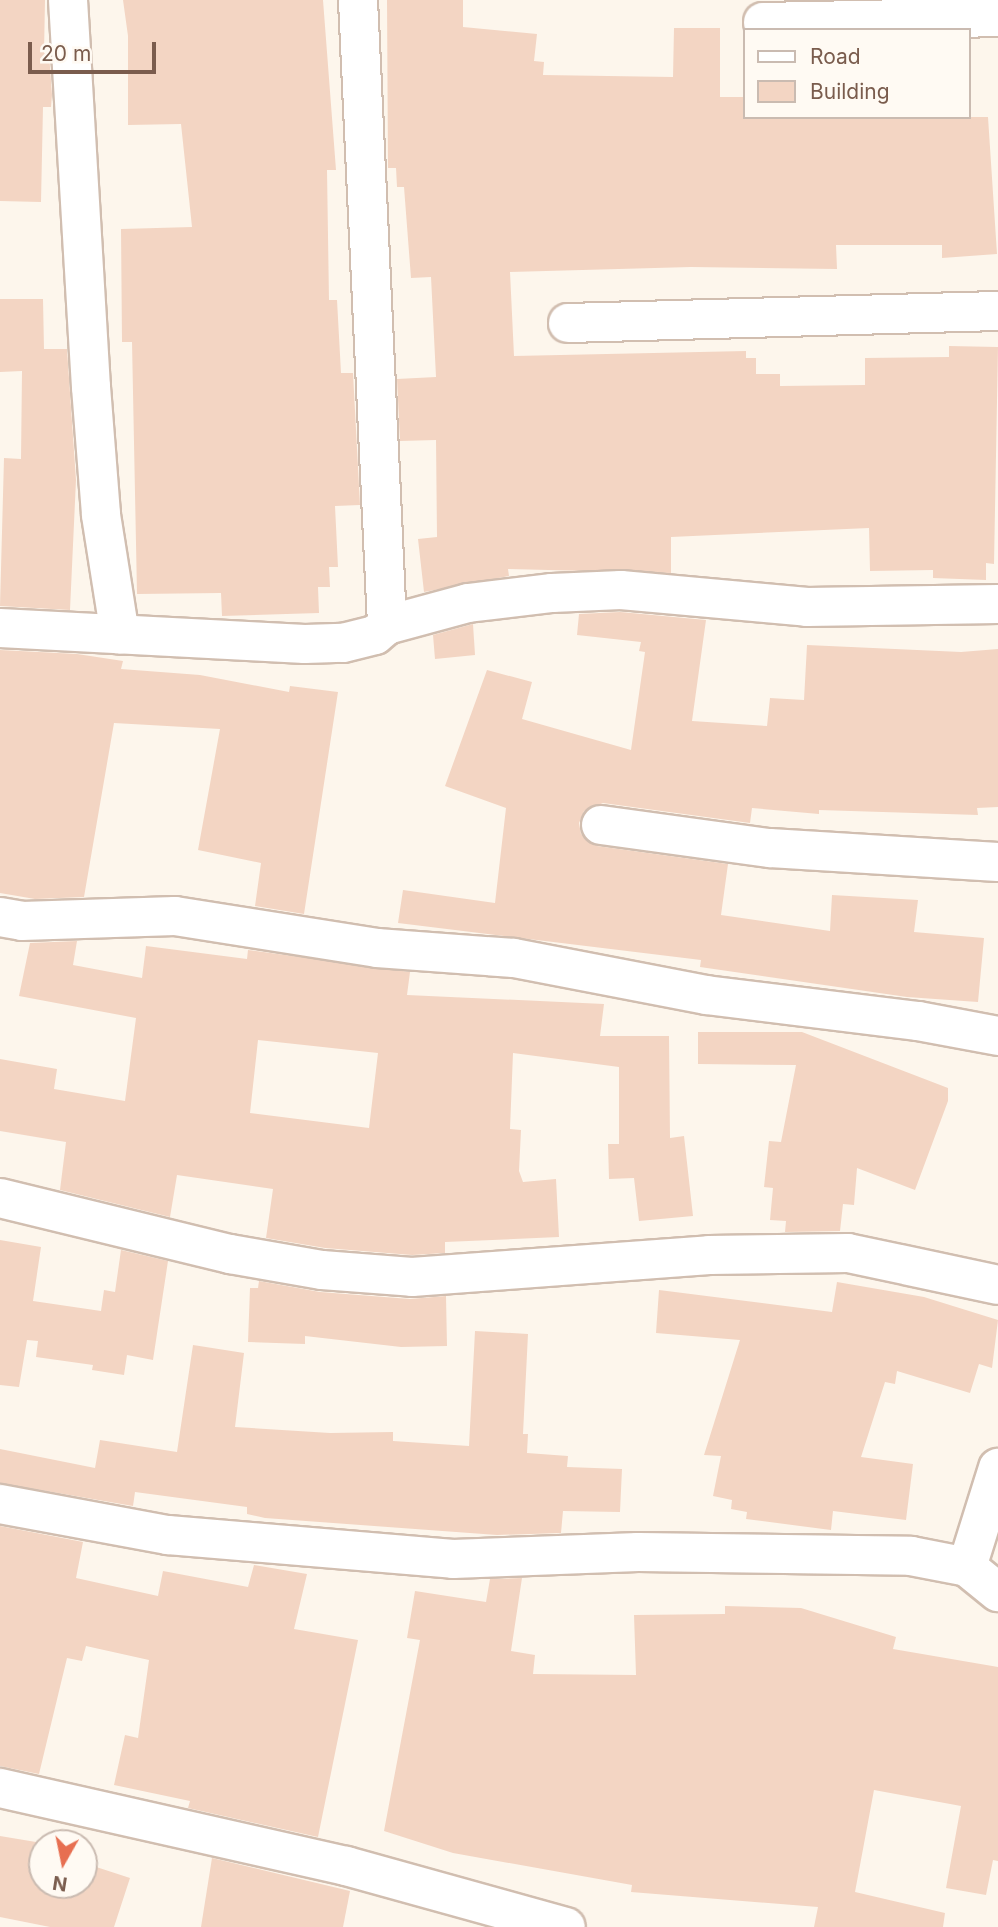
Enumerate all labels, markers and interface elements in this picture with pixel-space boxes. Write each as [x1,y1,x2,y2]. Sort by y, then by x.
scale bar [32,28,159,72]
legend [743,28,970,119]
text: 20 m [41,41,91,66]
text: Road [810,44,861,69]
text: Building [810,79,890,104]
north arrow [28,1829,98,1899]
text: N [51,1871,69,1896]

